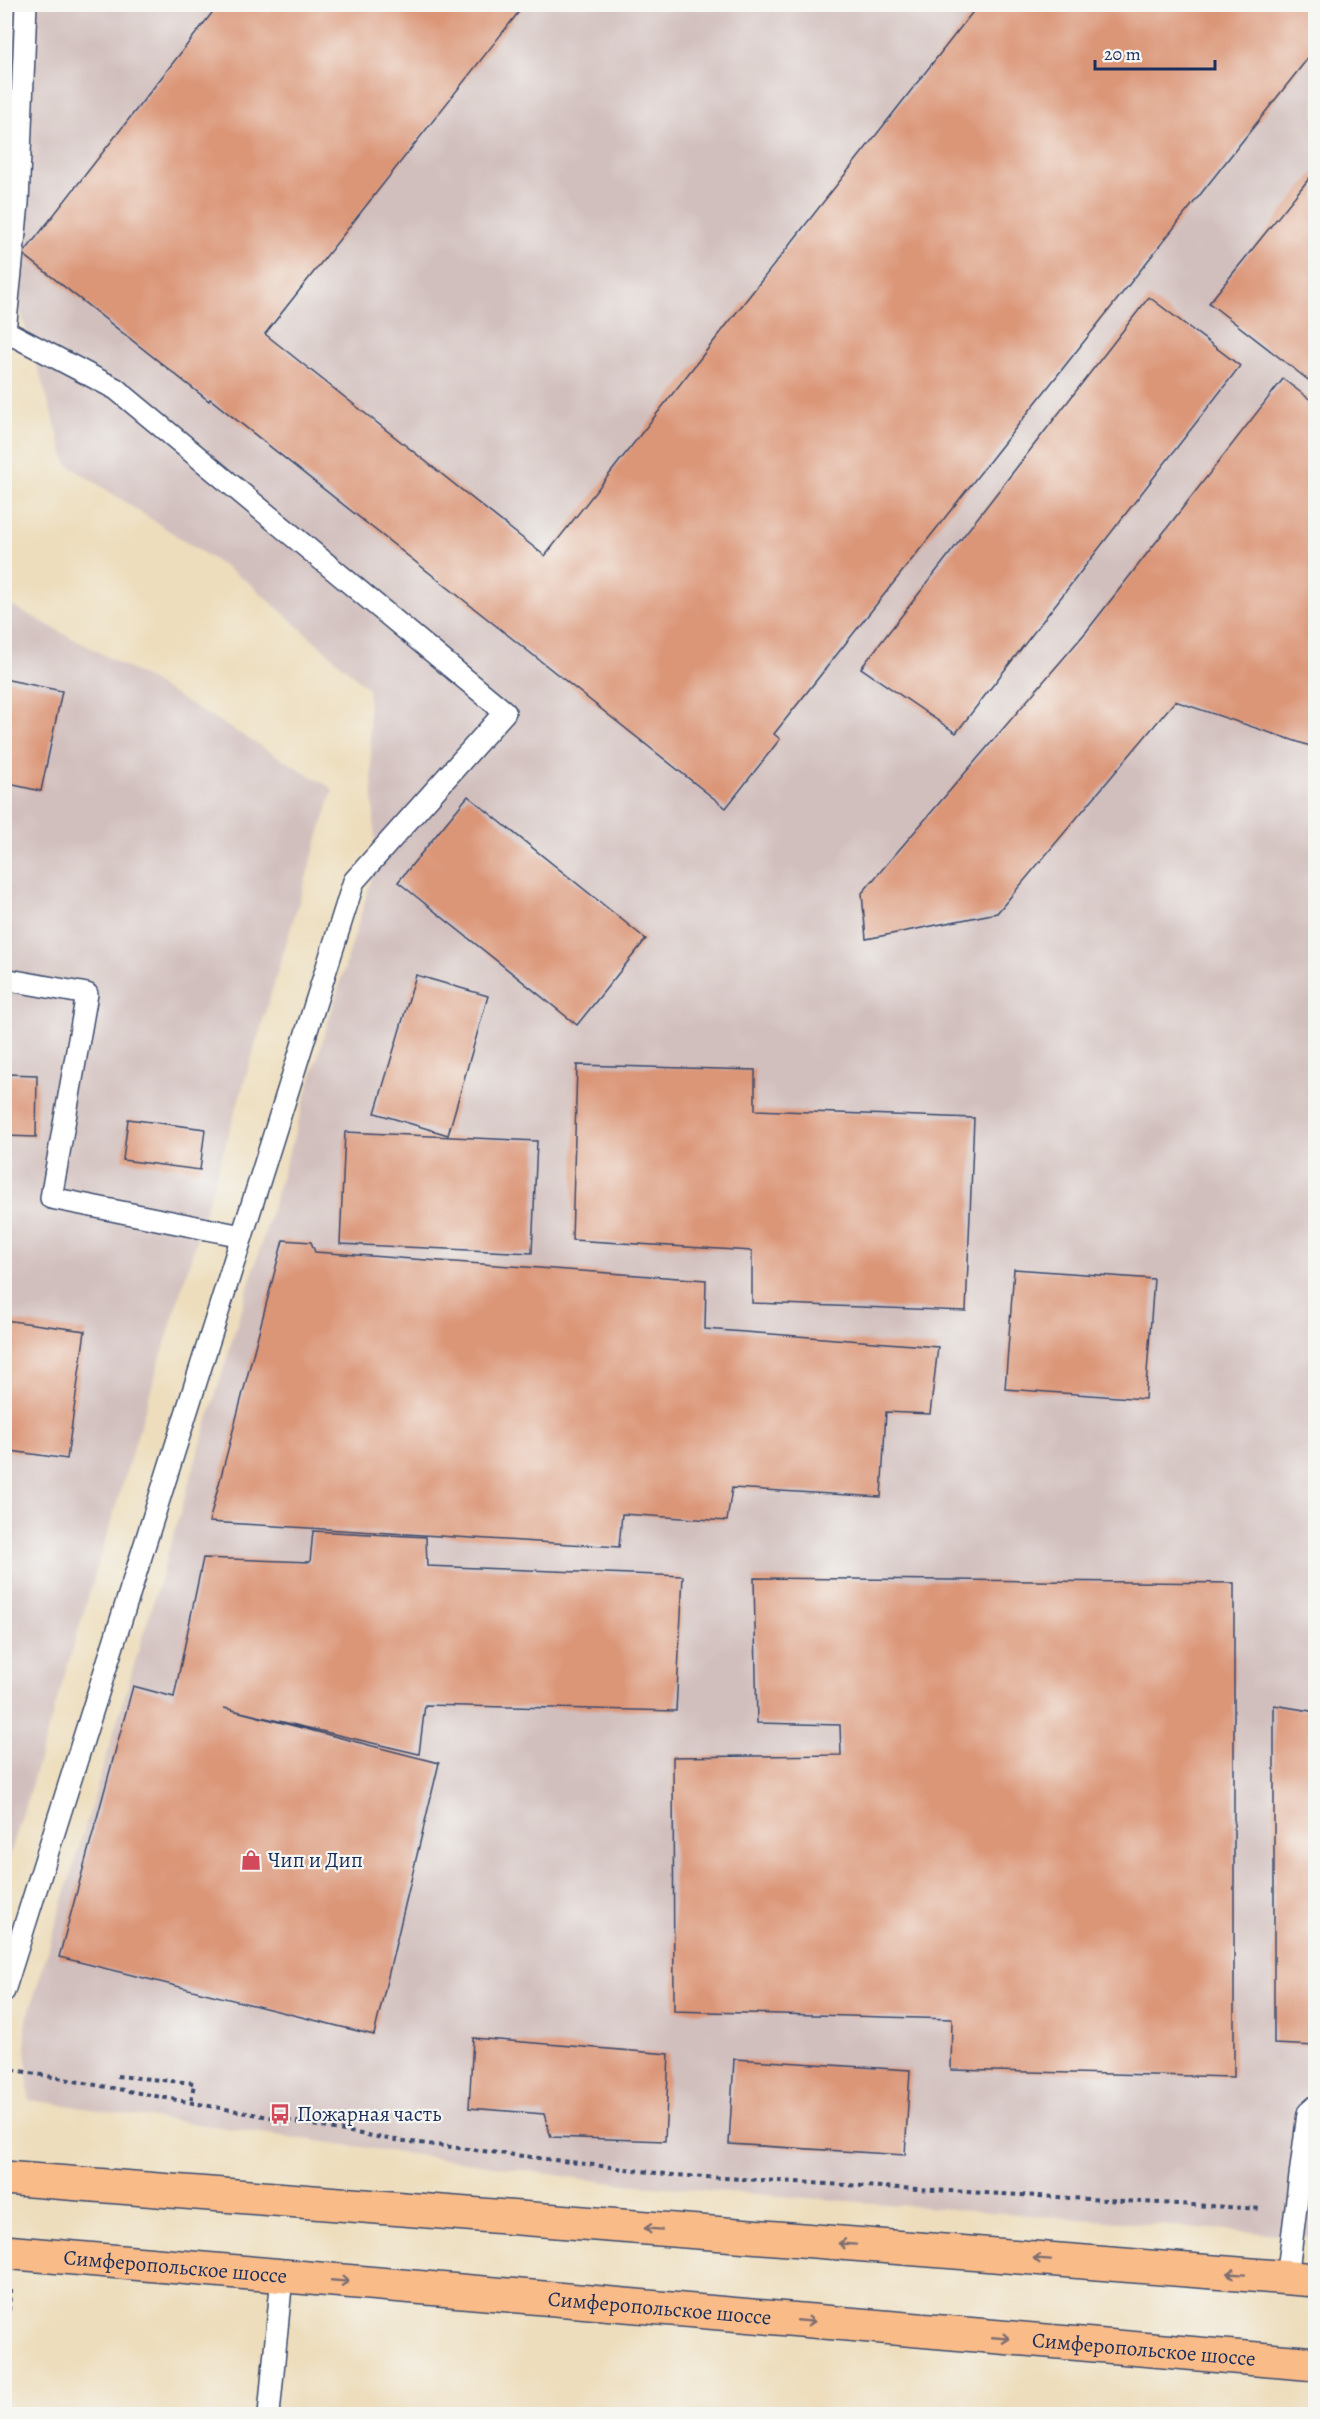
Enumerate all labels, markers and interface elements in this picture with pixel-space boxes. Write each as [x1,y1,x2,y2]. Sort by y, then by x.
scale bar [1095,33,1215,71]
text: 20 m [1104,42,1141,66]
place label: Чип и Дип [268,1846,363,1874]
shop icon: Чип и Дип [239,1848,263,1872]
place label: Пожарная часть [297,2100,441,2128]
bus stop icon: Пожарная часть [268,2102,292,2126]
one-way arrow [643,2223,663,2234]
one-way arrow [838,2238,858,2249]
street label: Симферопольское шоссе [62,2243,288,2290]
one-way arrow [1032,2253,1052,2264]
one-way arrow [1227,2268,1247,2279]
one-way arrow [330,2276,349,2287]
street label: Симферопольское шоссе [547,2284,773,2331]
one-way arrow [796,2316,816,2327]
street label: Симферопольское шоссе [1031,2326,1257,2373]
one-way arrow [990,2333,1010,2344]

